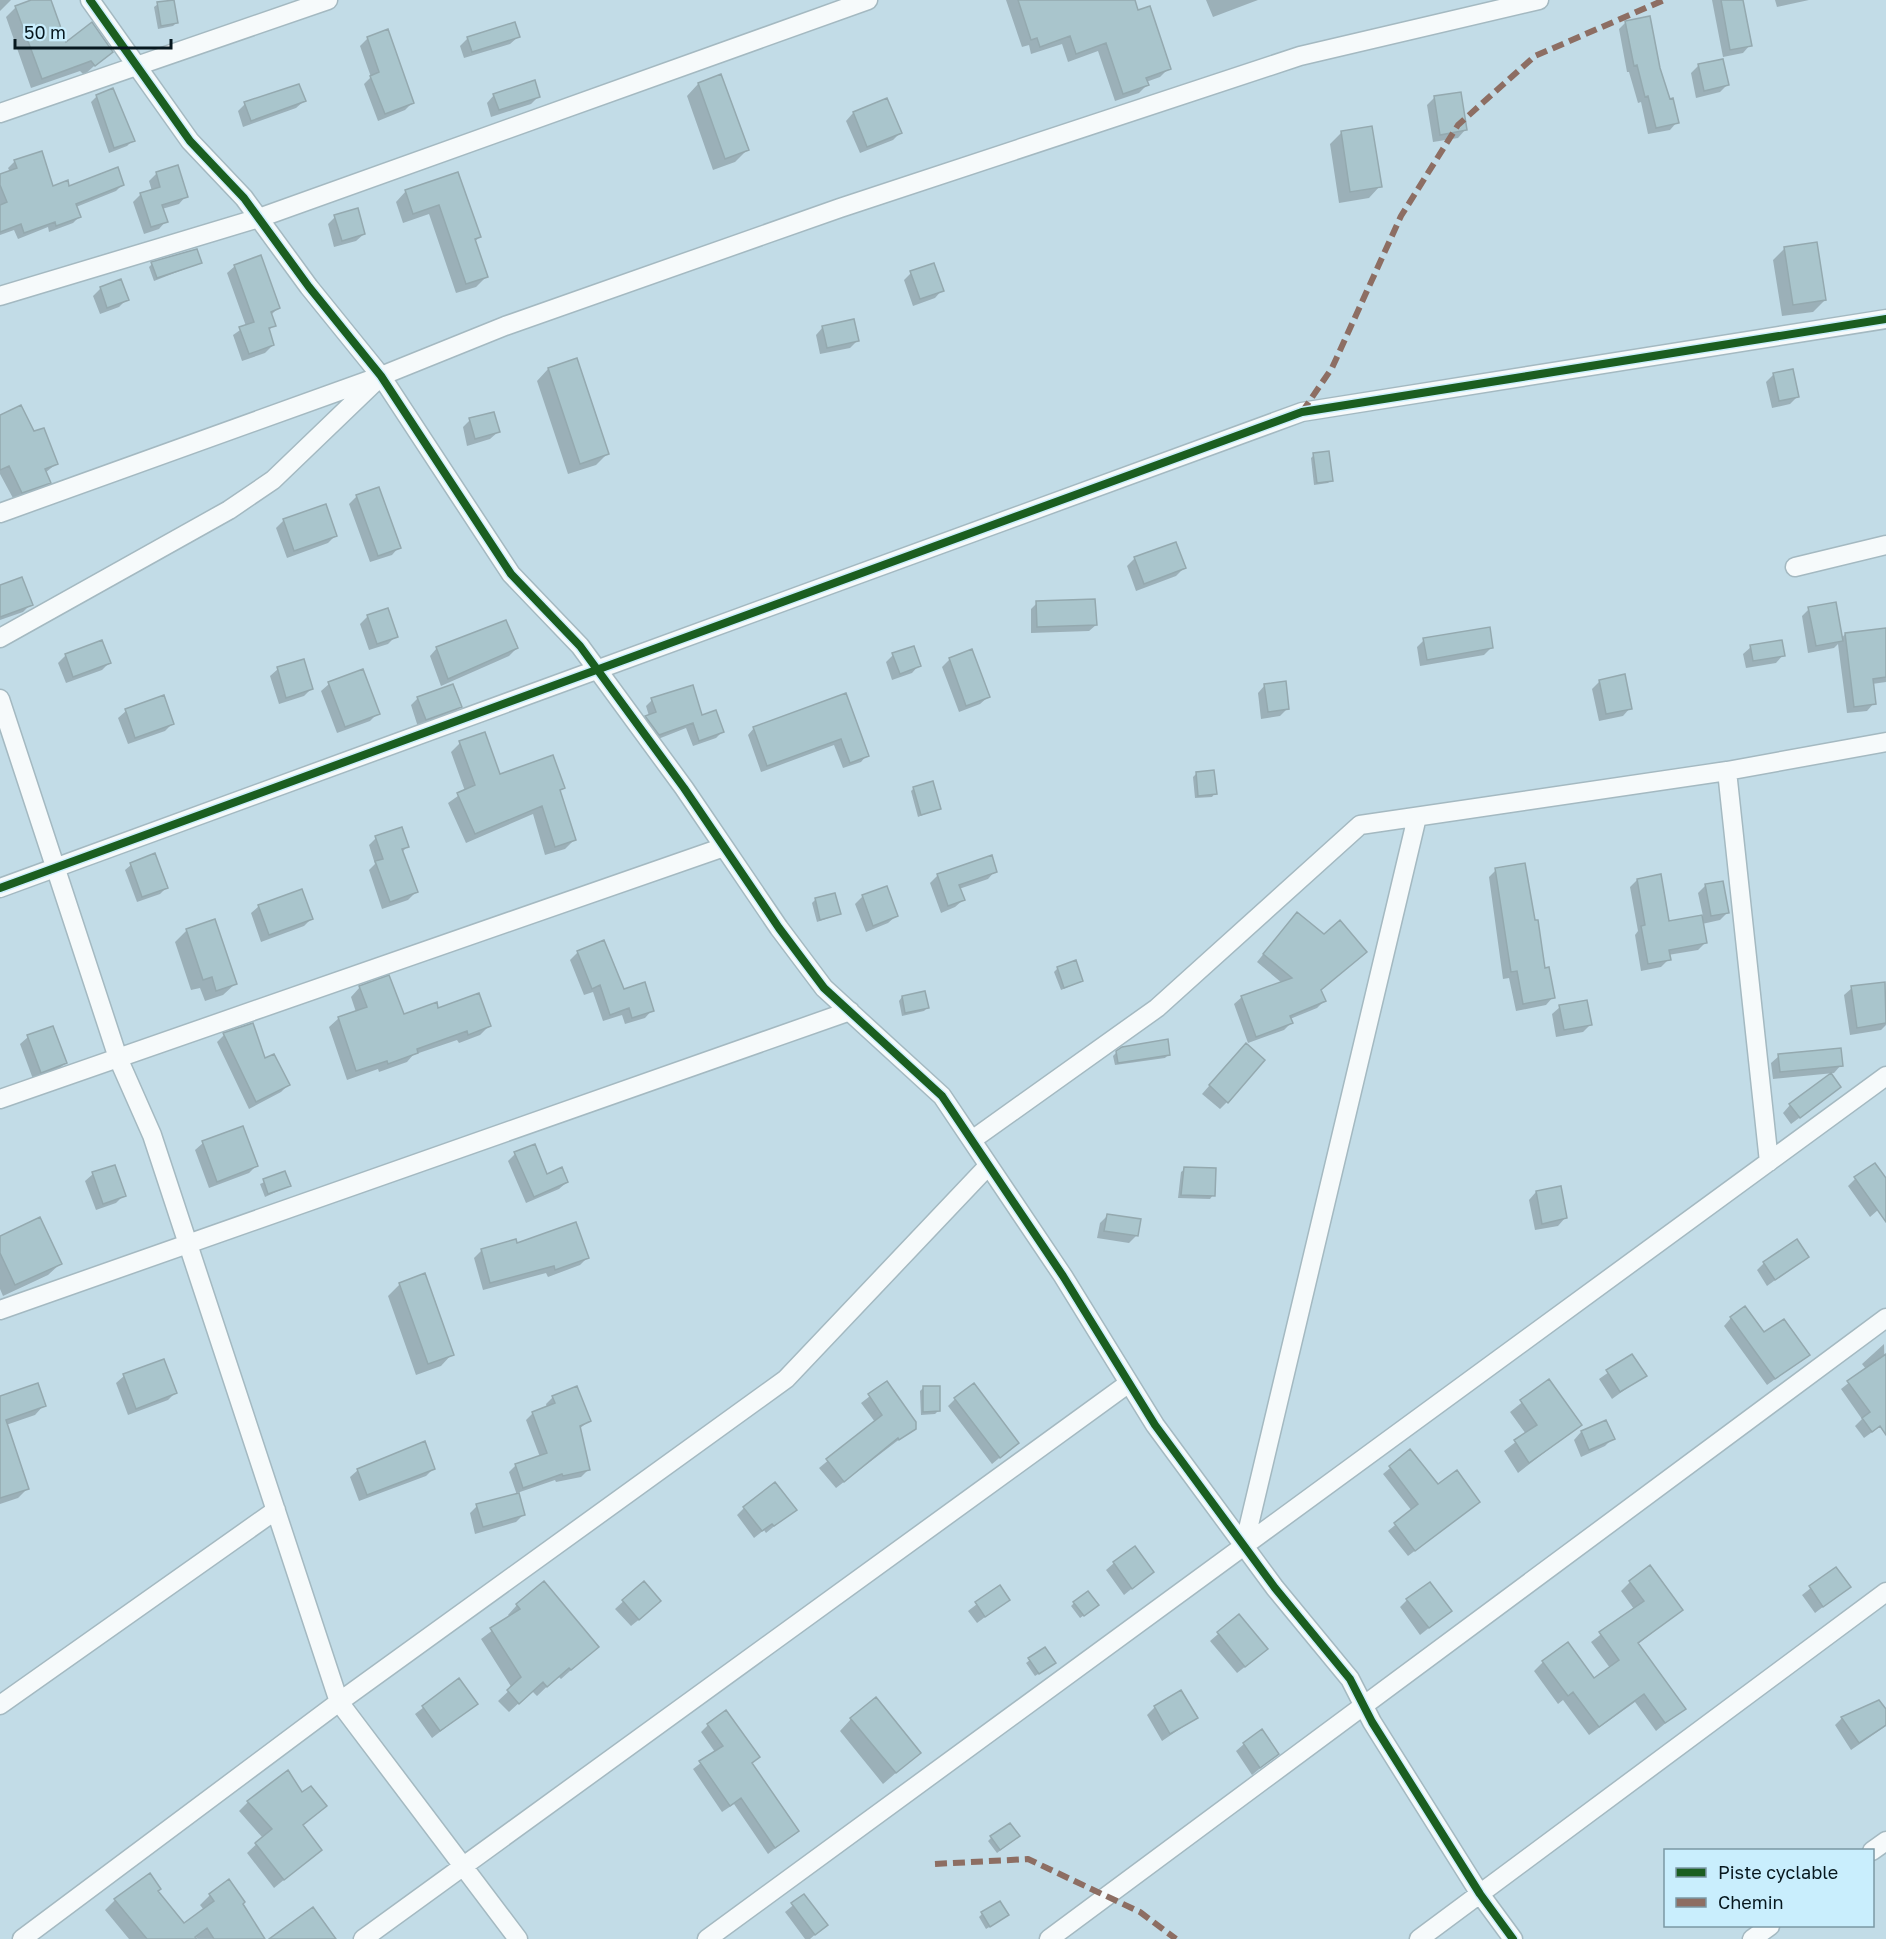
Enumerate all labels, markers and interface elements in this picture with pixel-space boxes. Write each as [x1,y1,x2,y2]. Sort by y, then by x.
scale bar [15,12,171,50]
text: 50 m [24,21,66,43]
legend [1664,1849,1874,1927]
text: Piste cyclable [1718,1861,1838,1883]
text: Chemin [1718,1891,1784,1913]

